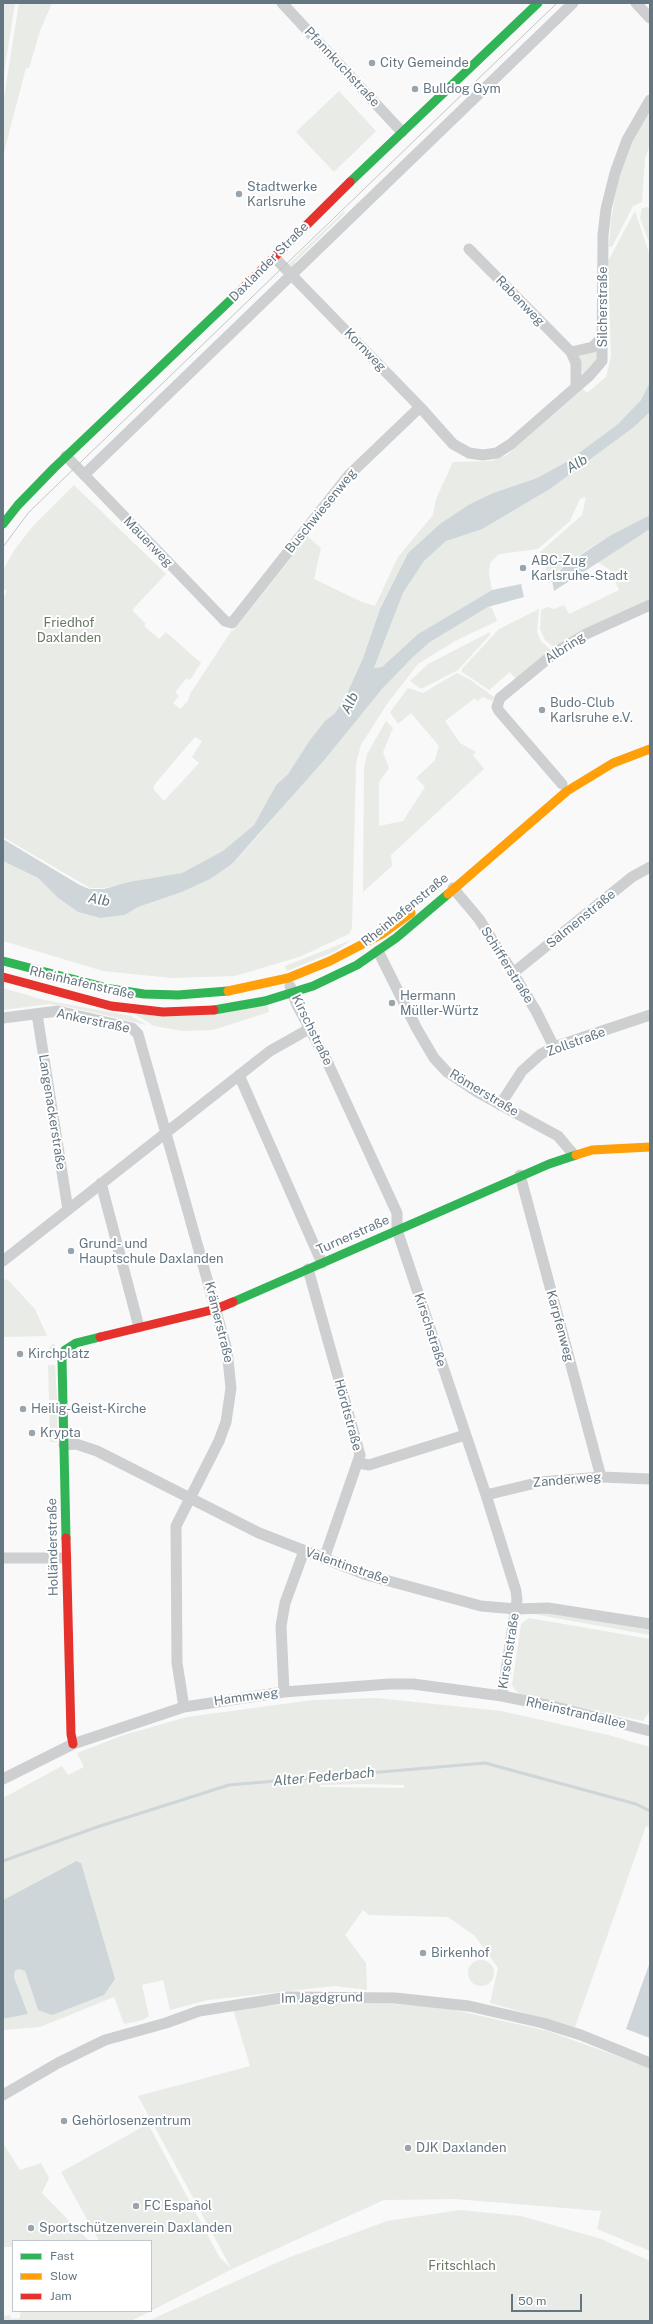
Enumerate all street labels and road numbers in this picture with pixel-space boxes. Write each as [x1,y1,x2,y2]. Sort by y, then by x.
street label: Pfannkuchstraße [301,24,383,110]
street label: Daxlander Straße [226,219,312,305]
street label: Silcherstraße [595,266,611,348]
street label: Rabenweg [492,273,548,329]
street label: Kornweg [341,325,389,375]
street label: Buschwiesenweg [282,466,360,556]
street label: Mauerweg [120,513,176,571]
street label: Albring [542,629,588,667]
street label: Rheinhafenstraße [358,870,452,950]
street label: Salmenstraße [543,886,619,952]
street label: Schifferstraße [477,924,537,1006]
street label: Rheinhafenstraße [28,963,136,1003]
street label: Kirschstraße [288,992,336,1068]
street label: Ankerstraße [55,1006,131,1036]
street label: Zollstraße [544,1024,608,1060]
street label: Langenackerstraße [35,1053,69,1171]
street label: Römerstraße [446,1066,522,1120]
street label: Turnerstraße [314,1212,392,1258]
street label: Krämerstraße [201,1280,237,1364]
street label: Karpfenweg [543,1288,577,1364]
street label: Kirschstraße [411,1291,449,1369]
street label: Hördtstraße [331,1377,365,1453]
street label: Zanderweg [532,1469,602,1491]
street label: Holländerstraße [44,1498,62,1596]
street label: Valentinstraße [303,1544,391,1588]
street label: Kirschstraße [495,1612,523,1690]
street label: Hammweg [213,1685,279,1709]
street label: Rheinstrandallee [524,1694,628,1732]
street label: Im Jagdgrund [281,1989,363,2007]

